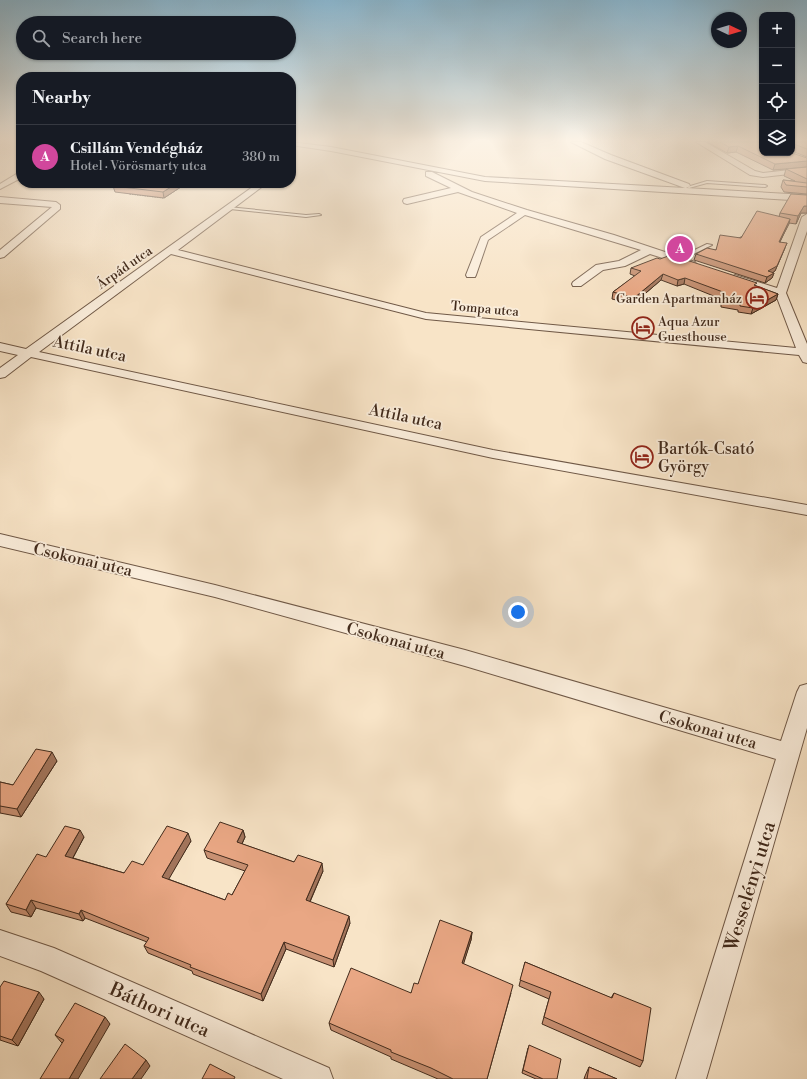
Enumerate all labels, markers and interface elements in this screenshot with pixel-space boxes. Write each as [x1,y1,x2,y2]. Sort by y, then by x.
north arrow [711,12,747,48]
map controls [759,12,795,156]
button: + [759,12,795,48]
search box [16,16,296,60]
icon: search [30,27,52,49]
text: Search here [62,29,142,48]
button: − [759,48,795,84]
button: locate [759,84,795,120]
text: Nearby [32,87,91,109]
button: layers [759,120,795,156]
text: Csillám Vendégház [70,139,203,158]
text: A [40,149,50,165]
text: 380 m [242,149,280,165]
text: Hotel · Vörösmarty utca [70,158,207,174]
pin: A [667,234,693,264]
street label: Árpád utca [92,242,156,293]
hotel icon: Garden Apartmanház [744,285,770,311]
place label: Garden Apartmanház [616,291,742,307]
street label: Tompa utca [450,298,520,320]
place label: Aqua Azur Guesthouse [657,314,727,345]
hotel icon: Aqua Azur Guesthouse [630,315,656,341]
street label: Attila utca [50,331,129,367]
street label: Attila utca [366,399,445,435]
place label: Bartók-Csató György [657,439,754,477]
hotel icon: Bartók-Csató György [629,444,655,470]
street label: Csokonai utca [31,539,135,581]
your location [508,602,528,622]
street label: Csokonai utca [344,618,448,664]
street label: Csokonai utca [656,706,760,754]
street label: Wesselényi utca [719,818,781,955]
street label: Báthori utca [105,977,214,1043]

